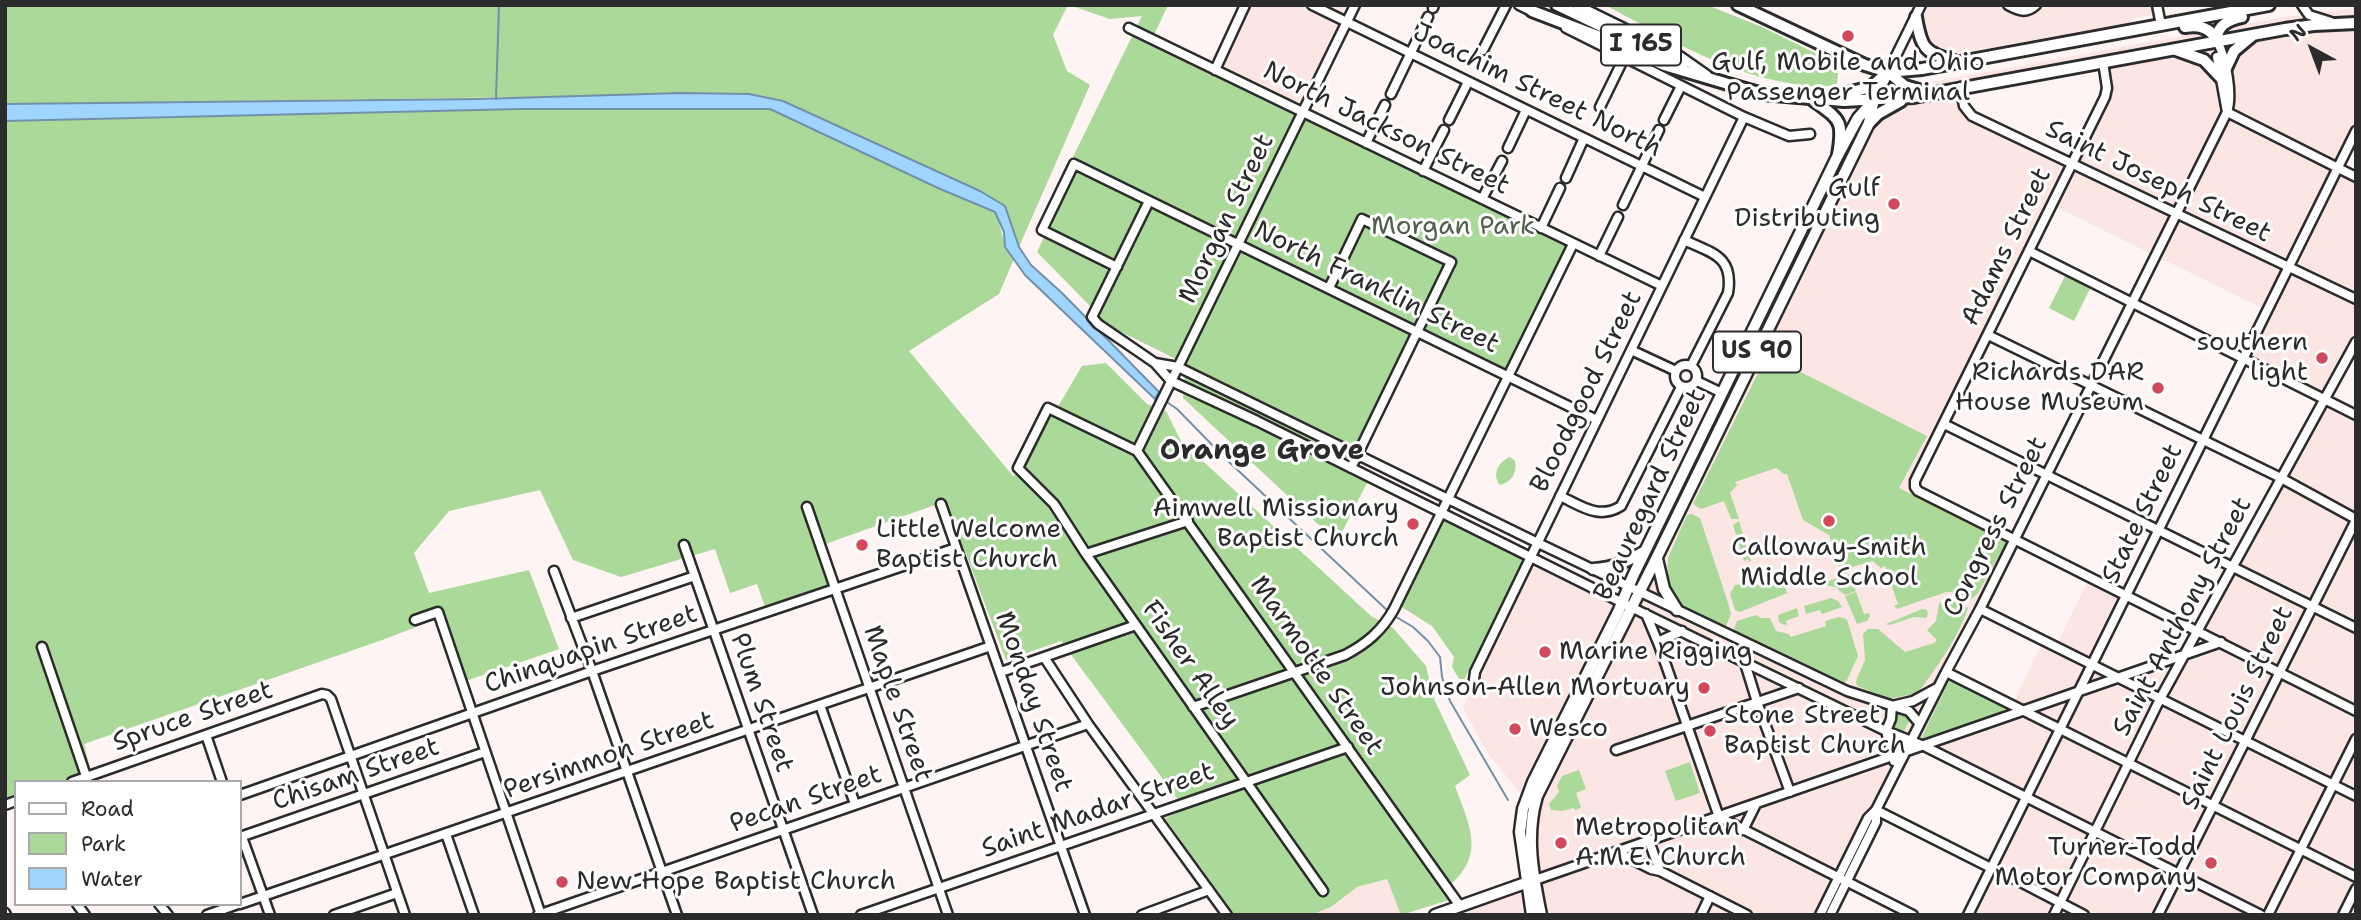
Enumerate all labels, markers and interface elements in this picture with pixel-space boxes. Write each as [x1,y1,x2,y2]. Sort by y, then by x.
north arrow [2277,14,2347,84]
street label: Joachim Street North [1408,17,1666,165]
text: N [2284,18,2312,47]
road number: I 165 [1601,25,1681,66]
marker: Gulf, Mobile and Ohio Passenger Terminal [1840,28,1856,44]
place label: Gulf, Mobile and Ohio Passenger Terminal [1711,47,1985,108]
street label: North Jackson Street [1258,56,1514,202]
street label: Saint Joseph Street [2040,114,2276,250]
street label: Morgan Street [1173,129,1281,309]
street label: Adams Street [1955,163,2059,331]
place label: Gulf Distributing [1734,173,1880,234]
marker: Gulf Distributing [1886,196,1902,212]
park label: Morgan Park [1371,211,1535,243]
street label: North Franklin Street [1248,215,1504,361]
street label: Bloodgood Street [1525,286,1649,498]
place label: southern light [2197,327,2308,388]
road number: US 90 [1713,332,1801,372]
marker: southern light [2314,350,2330,366]
place label: Richards DAR House Museum [1955,357,2144,418]
marker: Richards DAR House Museum [2150,380,2166,396]
street label: Beauregard Street [1588,384,1714,606]
street label: Congress Street [1937,432,2055,622]
district label: Orange Grove [1160,435,1364,469]
street label: State Street [2096,439,2190,589]
street label: Saint Anthony Street [2107,492,2259,742]
place label: Aimwell Missionary Baptist Church [1153,493,1399,554]
marker: Calloway-Smith Middle School [1821,513,1837,529]
place label: Little Welcome Baptist Church [876,514,1061,576]
marker: Aimwell Missionary Baptist Church [1405,516,1421,532]
place label: Calloway-Smith Middle School [1731,532,1927,594]
marker: Little Welcome Baptist Church [854,537,870,553]
street label: Marmotte Street [1243,570,1389,762]
street label: Fisher Alley [1135,595,1245,735]
street label: Chinquapin Street [480,599,702,701]
street label: Saint Louis Street [2175,601,2301,815]
street label: Monday Street [988,608,1078,796]
street label: Maple Street [856,622,938,786]
street label: Plum Street [723,629,799,777]
place label: Marine Rigging [1559,636,1752,668]
marker: Marine Rigging [1537,644,1553,660]
place label: Johnson-Allen Mortuary [1380,672,1690,704]
street label: Spruce Street [109,675,277,759]
marker: Johnson-Allen Mortuary [1696,680,1712,696]
place label: Stone Street Baptist Church [1724,700,1906,762]
street label: Persimmon Street [500,705,718,807]
place label: Wesco [1529,713,1608,745]
marker: Wesco [1507,721,1523,737]
marker: Stone Street Baptist Church [1702,723,1718,739]
street label: Chisam Street [268,732,444,818]
street label: Saint Madar Street [978,757,1218,865]
street label: Pecan Street [726,759,886,841]
legend [14,780,242,906]
text: Road [81,795,134,823]
place label: Metropolitan A.M.E. Church [1575,812,1746,874]
text: Park [81,830,126,858]
place label: Turner-Todd Motor Company [1995,832,2197,894]
marker: Metropolitan A.M.E. Church [1553,835,1569,851]
marker: Turner-Todd Motor Company [2203,855,2219,871]
text: Water [81,865,143,893]
place label: New Hope Baptist Church [576,866,896,898]
marker: New Hope Baptist Church [554,874,570,890]

